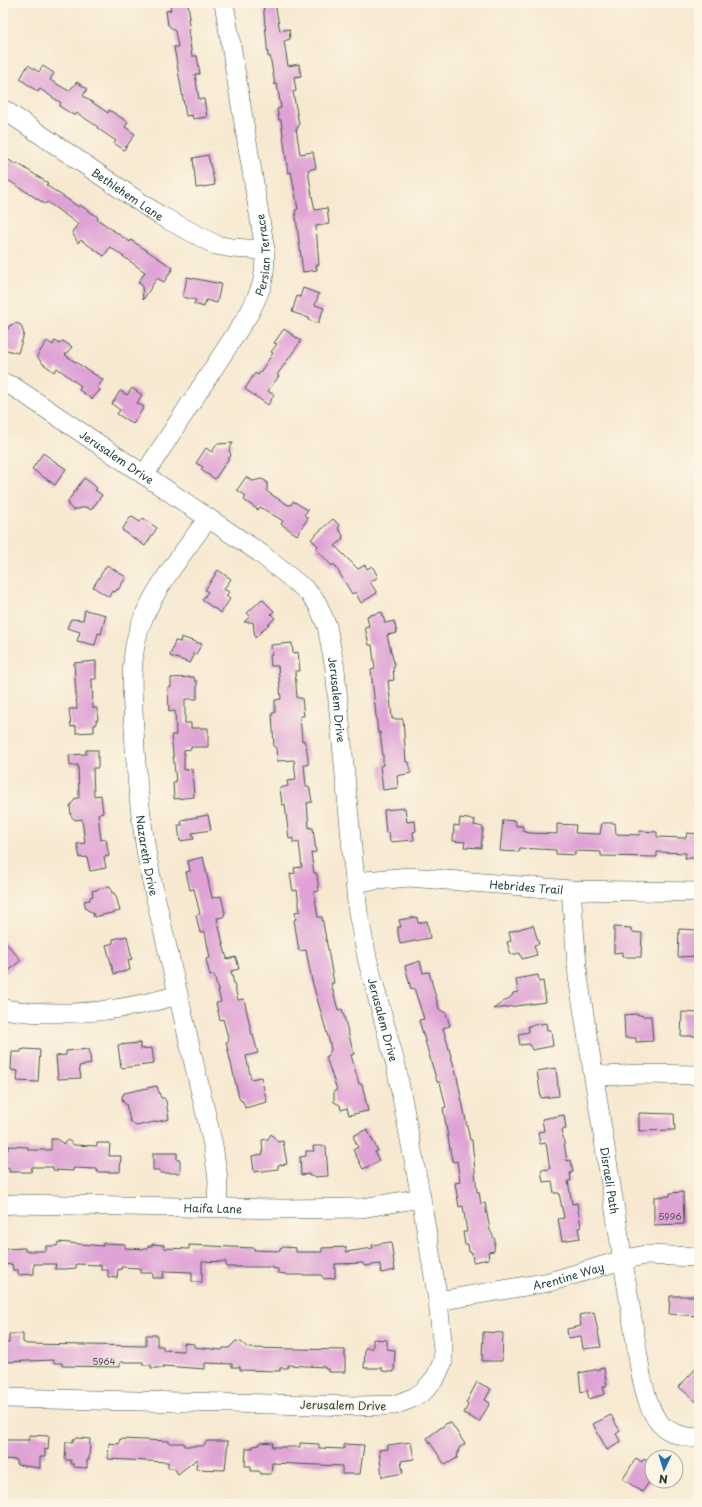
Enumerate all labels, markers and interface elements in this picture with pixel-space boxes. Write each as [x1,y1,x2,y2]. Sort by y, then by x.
street label: Bethlehem Lane [88,163,167,225]
street label: Persian Terrace [250,213,274,298]
street label: Jerusalem Drive [77,425,158,488]
street label: Jerusalem Drive [324,655,350,743]
street label: Nazareth Drive [132,814,163,897]
street label: Hebrides Trail [489,875,564,898]
street label: Jerusalem Drive [364,976,403,1064]
street label: Disraeli Path [596,1145,624,1215]
street label: Haifa Lane [184,1199,242,1217]
house number: 5996 [659,1209,681,1223]
street label: Arentine Way [532,1257,606,1293]
house number: 5964 [93,1354,116,1368]
street label: Jerusalem Drive [300,1396,386,1414]
north arrow [644,1449,684,1489]
text: N [658,1471,668,1488]

